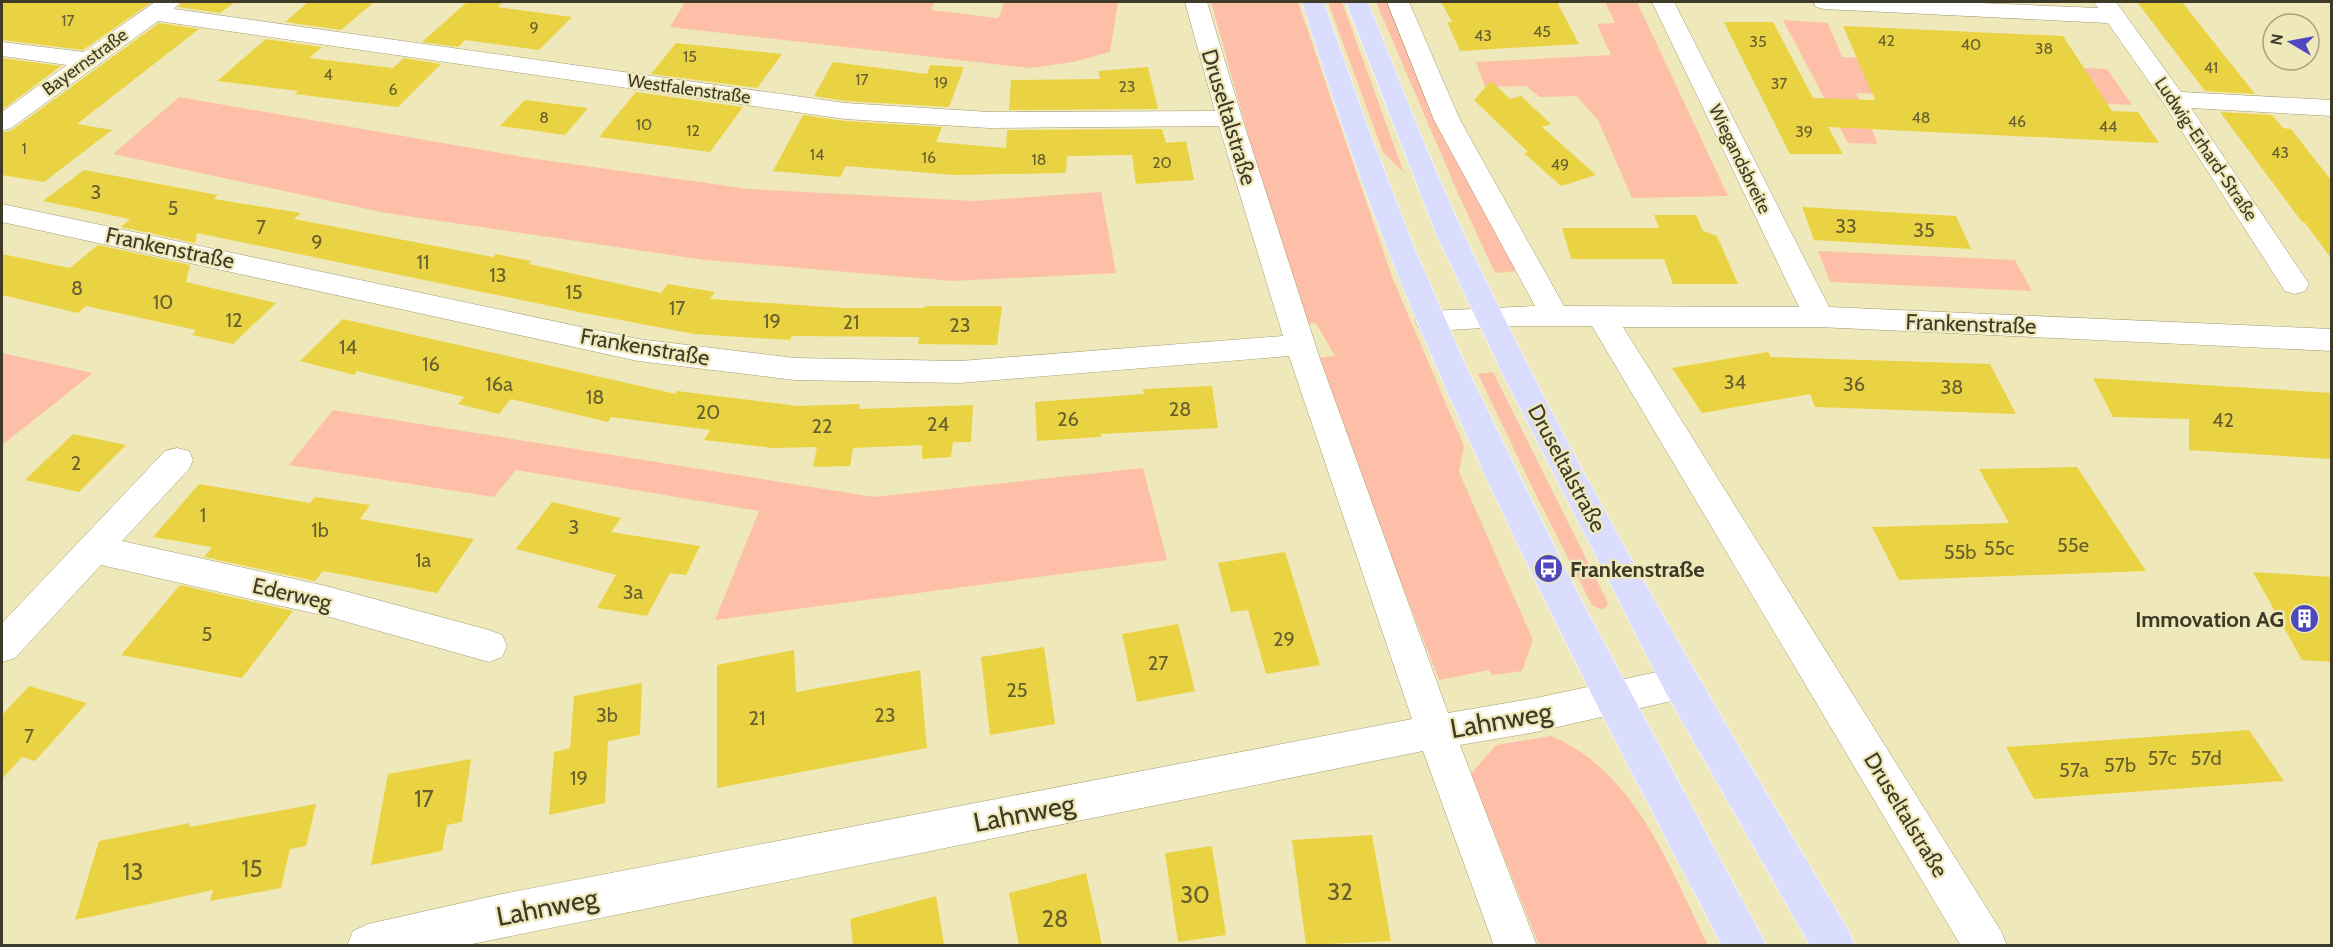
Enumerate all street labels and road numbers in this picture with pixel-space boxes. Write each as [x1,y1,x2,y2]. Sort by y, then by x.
street label: Bayernstraße [38,24,132,100]
street label: Druseltalstraße [1196,46,1262,188]
street label: Westfalenstraße [626,69,752,109]
street label: Ludwig-Erhard-Straße [2150,73,2262,225]
street label: Wiegandsbreite [1704,101,1776,217]
street label: Frankenstraße [103,221,237,275]
street label: Frankenstraße [1905,308,2037,340]
street label: Frankenstraße [578,322,712,372]
street label: Druseltalstraße [1522,400,1612,536]
street label: Ederweg [250,572,335,616]
street label: Lahnweg [1448,695,1555,745]
street label: Druseltalstraße [1858,748,1954,882]
street label: Lahnweg [970,787,1078,839]
street label: Lahnweg [493,881,601,933]

